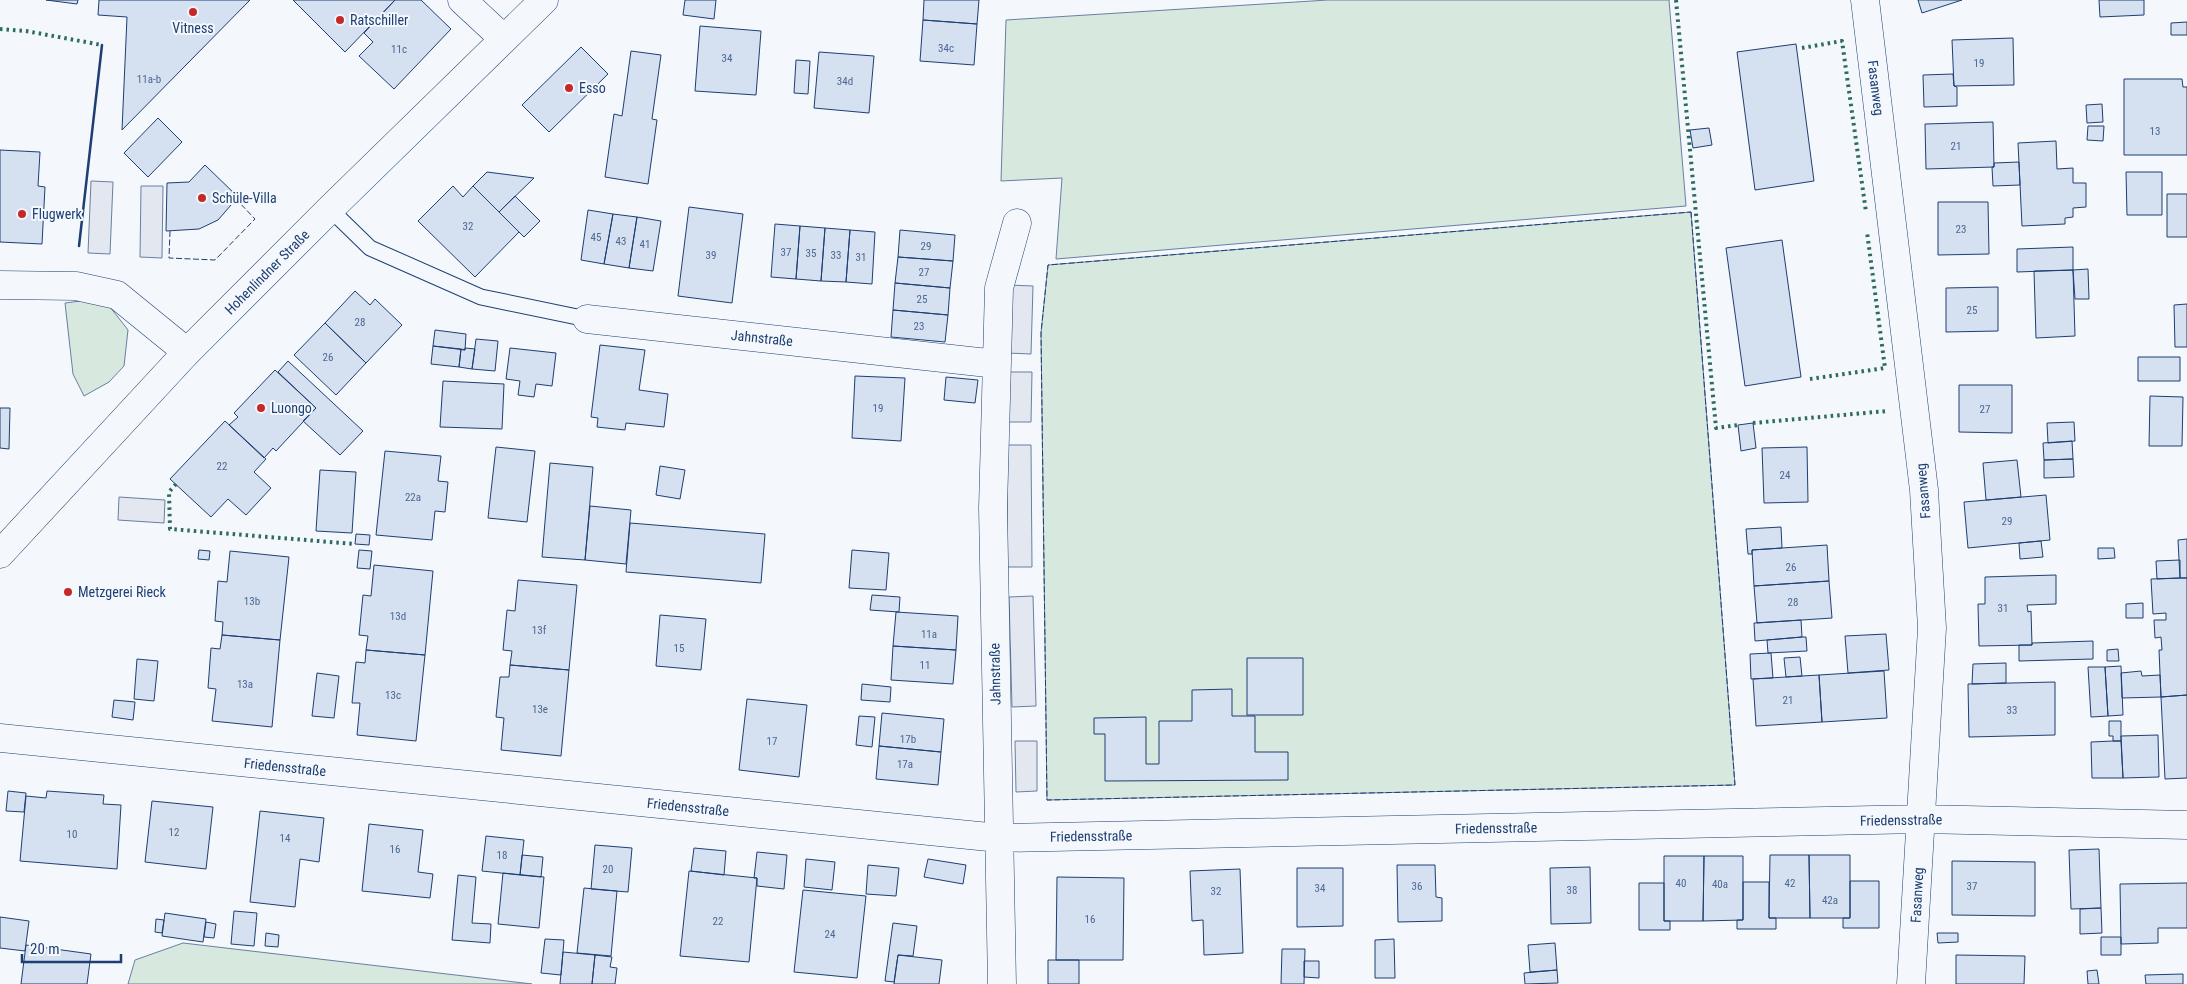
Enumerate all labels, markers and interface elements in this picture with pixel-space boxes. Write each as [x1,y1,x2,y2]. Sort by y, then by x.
marker: Vitness [187,6,199,18]
place label: Ratschiller [350,12,408,28]
marker: Ratschiller [334,14,346,26]
place label: Vitness [172,20,214,36]
house number: 34c [938,42,954,55]
house number: 11c [391,43,407,56]
house number: 34 [722,52,733,65]
house number: 19 [1974,57,1984,70]
street label: Fasanweg [1865,59,1887,117]
house number: 11a-b [137,73,161,86]
house number: 34d [837,75,853,88]
place label: Esso [579,80,606,96]
marker: Esso [563,82,575,94]
house number: 13 [2150,125,2160,138]
house number: 21 [1951,140,1961,153]
place label: Schüle-Villa [212,190,277,206]
marker: Schüle-Villa [196,192,208,204]
place label: Flugwerk [32,206,83,222]
marker: Flugwerk [16,208,28,220]
house number: 32 [463,220,473,233]
house number: 23 [1956,223,1966,236]
street label: Hohenlindner Straße [221,226,313,318]
house number: 45 [591,231,601,244]
house number: 43 [616,235,626,248]
house number: 41 [640,238,650,251]
house number: 29 [921,240,931,253]
house number: 37 [781,246,791,259]
house number: 35 [806,247,816,260]
house number: 39 [706,249,716,262]
house number: 33 [831,249,841,262]
house number: 31 [856,251,866,264]
house number: 27 [919,266,929,279]
house number: 25 [917,293,927,306]
house number: 25 [1967,304,1977,317]
house number: 28 [355,316,365,329]
house number: 23 [914,320,924,333]
street label: Jahnstraße [730,327,794,349]
house number: 26 [323,351,333,364]
place label: Luongo [271,400,312,416]
marker: Luongo [255,402,267,414]
house number: 19 [873,402,883,415]
house number: 27 [1980,403,1990,416]
house number: 22 [217,460,227,473]
street label: Fasanweg [1913,463,1933,519]
house number: 24 [1780,469,1791,482]
house number: 22a [405,491,421,504]
house number: 29 [2002,515,2012,528]
house number: 26 [1786,561,1796,574]
place label: Metzgerei Rieck [78,584,167,600]
marker: Metzgerei Rieck [62,586,74,598]
house number: 13b [244,595,260,608]
house number: 28 [1788,596,1798,609]
house number: 31 [1998,602,2008,615]
house number: 13d [390,610,406,623]
house number: 13f [532,624,547,637]
house number: 11a [921,628,937,641]
house number: 15 [674,642,684,655]
street label: Jahnstraße [986,642,1004,705]
house number: 11 [920,659,930,672]
house number: 13a [237,678,253,691]
house number: 13c [385,689,401,702]
house number: 21 [1783,694,1793,707]
house number: 13e [532,703,548,716]
house number: 33 [2007,704,2017,717]
house number: 17b [900,733,916,746]
house number: 17 [767,735,777,748]
street label: Friedensstraße [243,755,327,779]
house number: 17a [897,758,913,771]
street label: Friedensstraße [646,795,730,819]
street label: Friedensstraße [1860,811,1943,829]
street label: Friedensstraße [1455,819,1538,837]
house number: 12 [169,826,179,839]
street label: Friedensstraße [1050,827,1133,845]
house number: 10 [67,828,77,841]
house number: 14 [280,832,291,845]
house number: 16 [390,843,400,856]
house number: 18 [497,849,507,862]
house number: 20 [603,863,613,876]
street label: Fasanweg [1908,867,1926,923]
house number: 40 [1676,877,1686,890]
house number: 42 [1785,877,1795,890]
house number: 40a [1712,878,1728,891]
house number: 36 [1412,880,1422,893]
house number: 37 [1967,880,1977,893]
house number: 34 [1315,882,1326,895]
house number: 38 [1567,884,1577,897]
house number: 32 [1211,885,1221,898]
house number: 42a [1822,894,1838,907]
house number: 16 [1085,913,1095,926]
house number: 22 [713,915,723,928]
house number: 24 [825,928,836,941]
scale bar [22,932,121,964]
text: 20 m [30,940,60,958]

